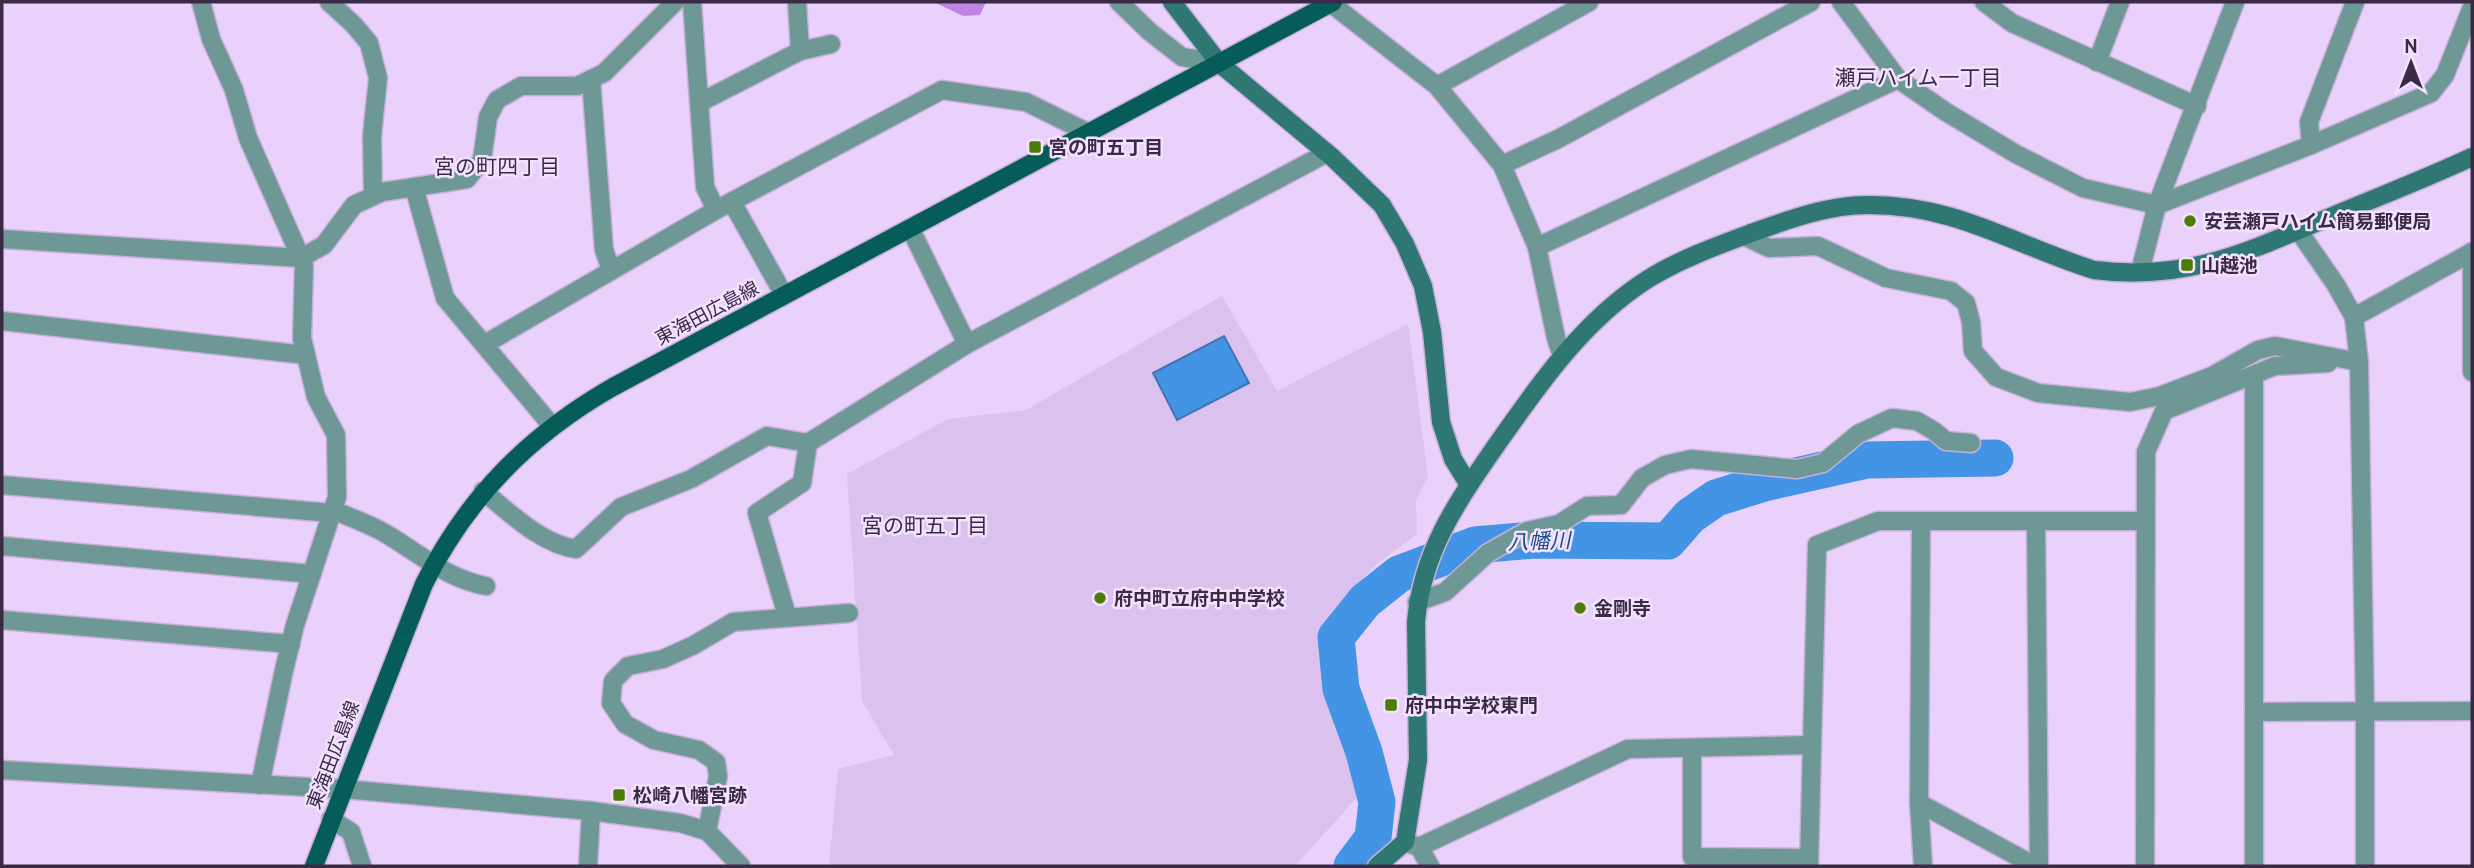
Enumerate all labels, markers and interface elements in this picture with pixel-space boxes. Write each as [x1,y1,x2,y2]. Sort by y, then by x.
north arrow [2376,28,2446,98]
text: N [2404,35,2418,58]
district label: 瀬戸ハイム一丁目 [1834,65,2002,90]
place label: 宮の町五丁目 [1049,136,1163,159]
marker: 宮の町五丁目 [1027,139,1043,155]
district label: 宮の町四丁目 [434,154,560,179]
place label: 安芸瀬戸ハイム簡易郵便局 [2204,210,2431,233]
marker: 安芸瀬戸ハイム簡易郵便局 [2182,213,2198,229]
place label: 山越池 [2201,254,2258,277]
marker: 山越池 [2179,257,2195,273]
street label: 東海田広島線 [651,276,763,350]
district label: 宮の町五丁目 [862,513,988,538]
water label: 八幡川 [1507,527,1573,555]
place label: 府中町立府中中学校 [1114,587,1285,610]
marker: 府中町立府中中学校 [1092,590,1108,606]
place label: 金剛寺 [1594,597,1651,620]
marker: 金剛寺 [1572,600,1588,616]
place label: 府中中学校東門 [1405,694,1538,717]
marker: 府中中学校東門 [1383,697,1399,713]
street label: 東海田広島線 [302,698,364,812]
place label: 松崎八幡宮跡 [633,784,747,807]
marker: 松崎八幡宮跡 [611,787,627,803]

